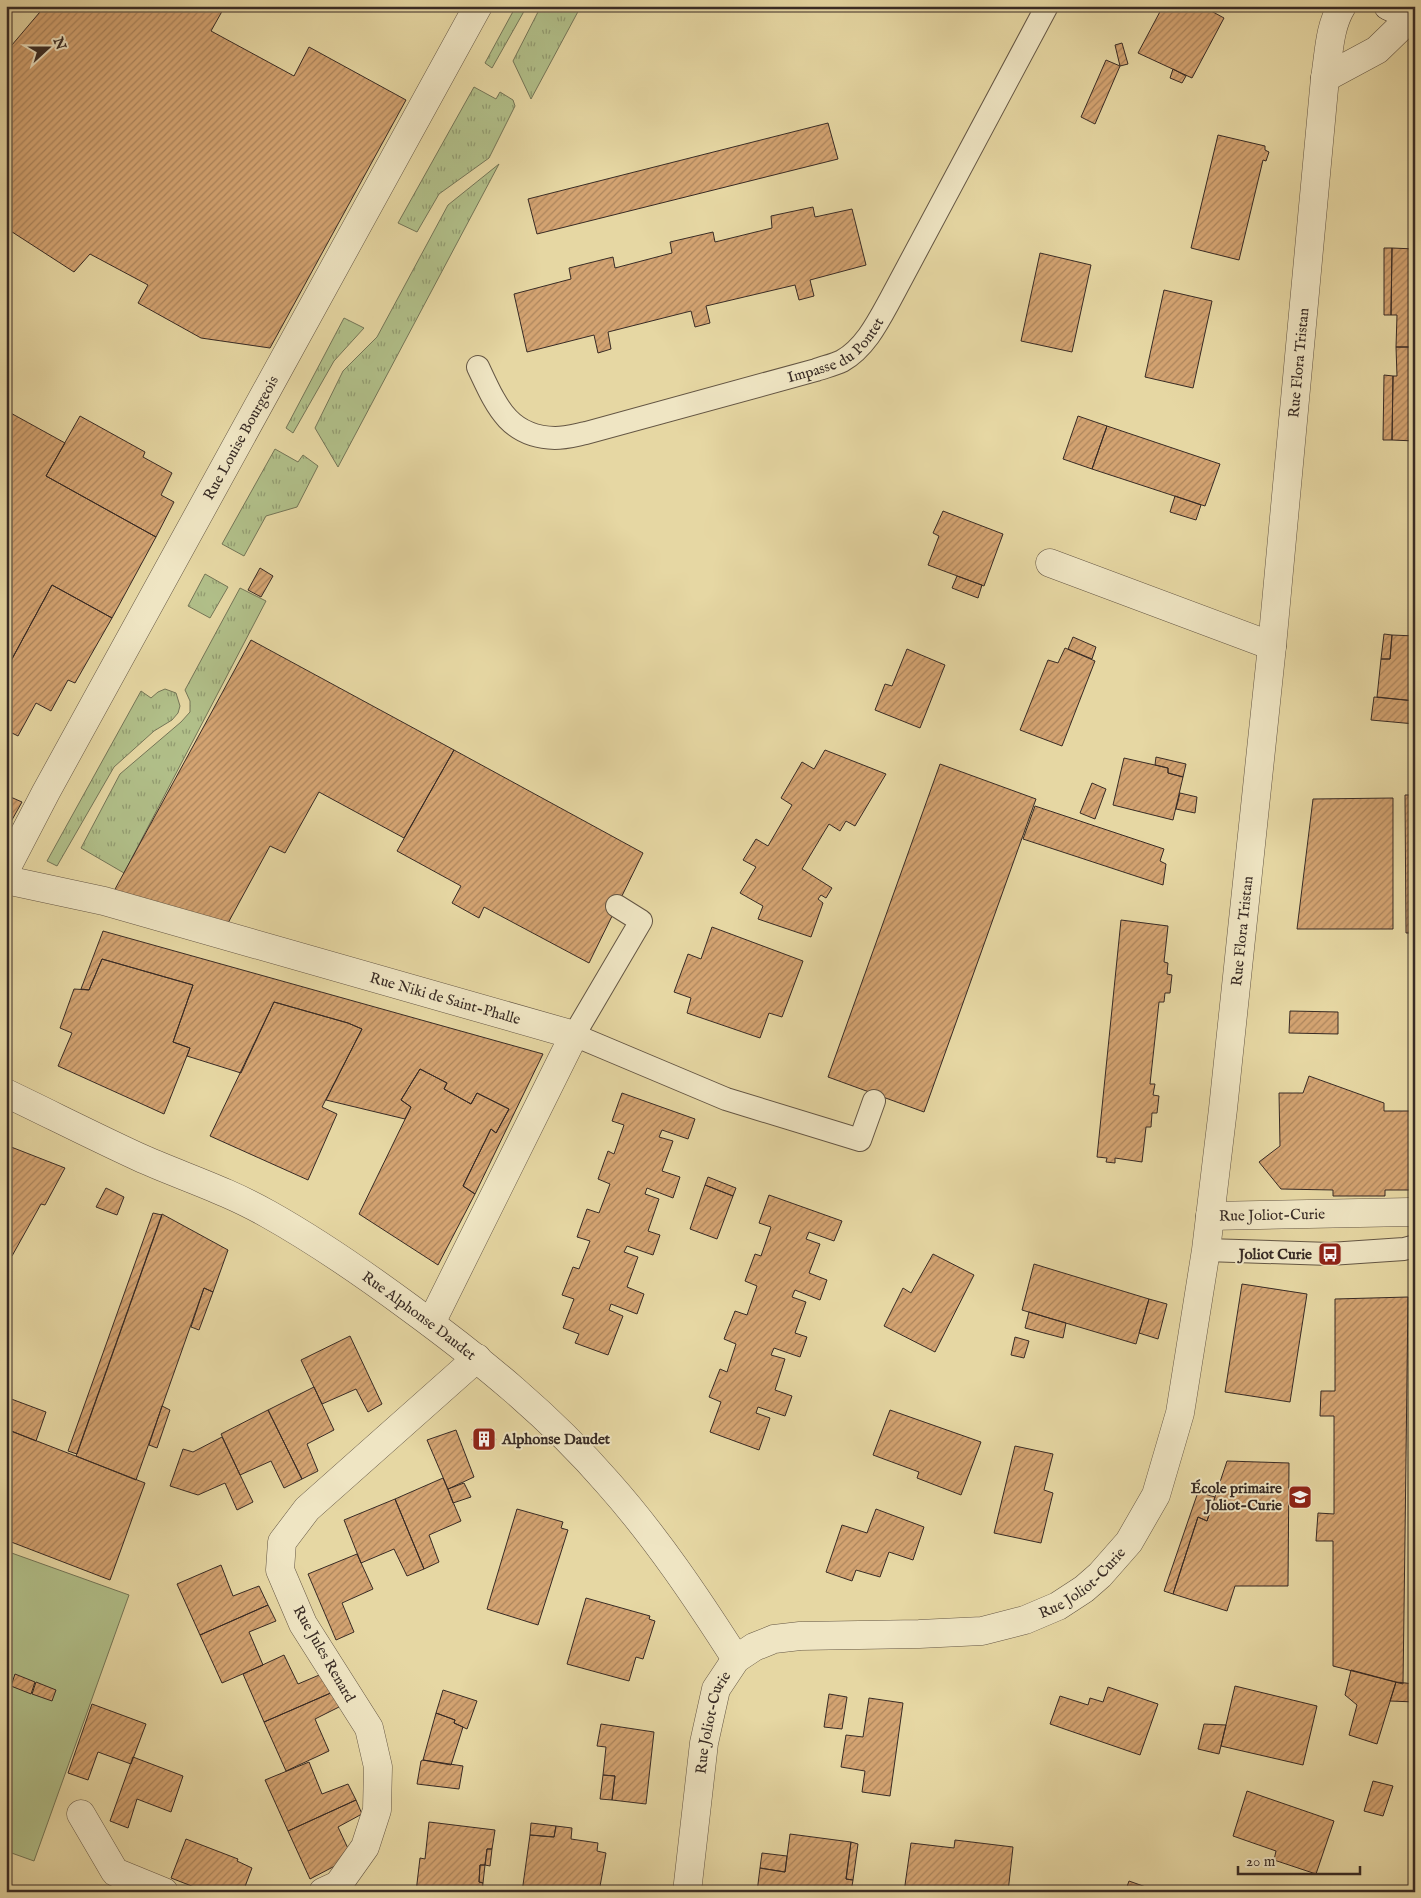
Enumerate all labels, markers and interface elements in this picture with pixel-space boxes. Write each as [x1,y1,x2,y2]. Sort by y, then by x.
north arrow [22,22,72,72]
text: N [48,34,70,53]
street label: Rue Flora Tristan [1284,307,1313,419]
street label: Impasse du Pontet [785,314,888,387]
street label: Rue Louise Bourgeois [199,372,283,503]
street label: Rue Flora Tristan [1227,875,1257,987]
street label: Rue Niki de Saint-Phalle [367,968,523,1029]
street label: Rue Joliot-Curie [1219,1204,1325,1225]
bus stop icon: Joliot Curie [1317,1241,1343,1267]
place label: Joliot Curie [1237,1245,1312,1264]
street label: Rue Alphonse Daudet [358,1267,480,1364]
building icon: Alphonse Daudet [471,1426,497,1452]
place label: Alphonse Daudet [501,1430,611,1449]
place label: École primaire Joliot-Curie [1191,1479,1282,1515]
school or university icon: École primaire Joliot-Curie [1287,1484,1313,1510]
street label: Rue Joliot-Curie [1036,1543,1130,1623]
street label: Rue Jules Renard [289,1602,360,1707]
street label: Rue Joliot-Curie [691,1667,735,1775]
scale bar [1238,1843,1361,1875]
text: 20 m [1246,1852,1276,1871]

